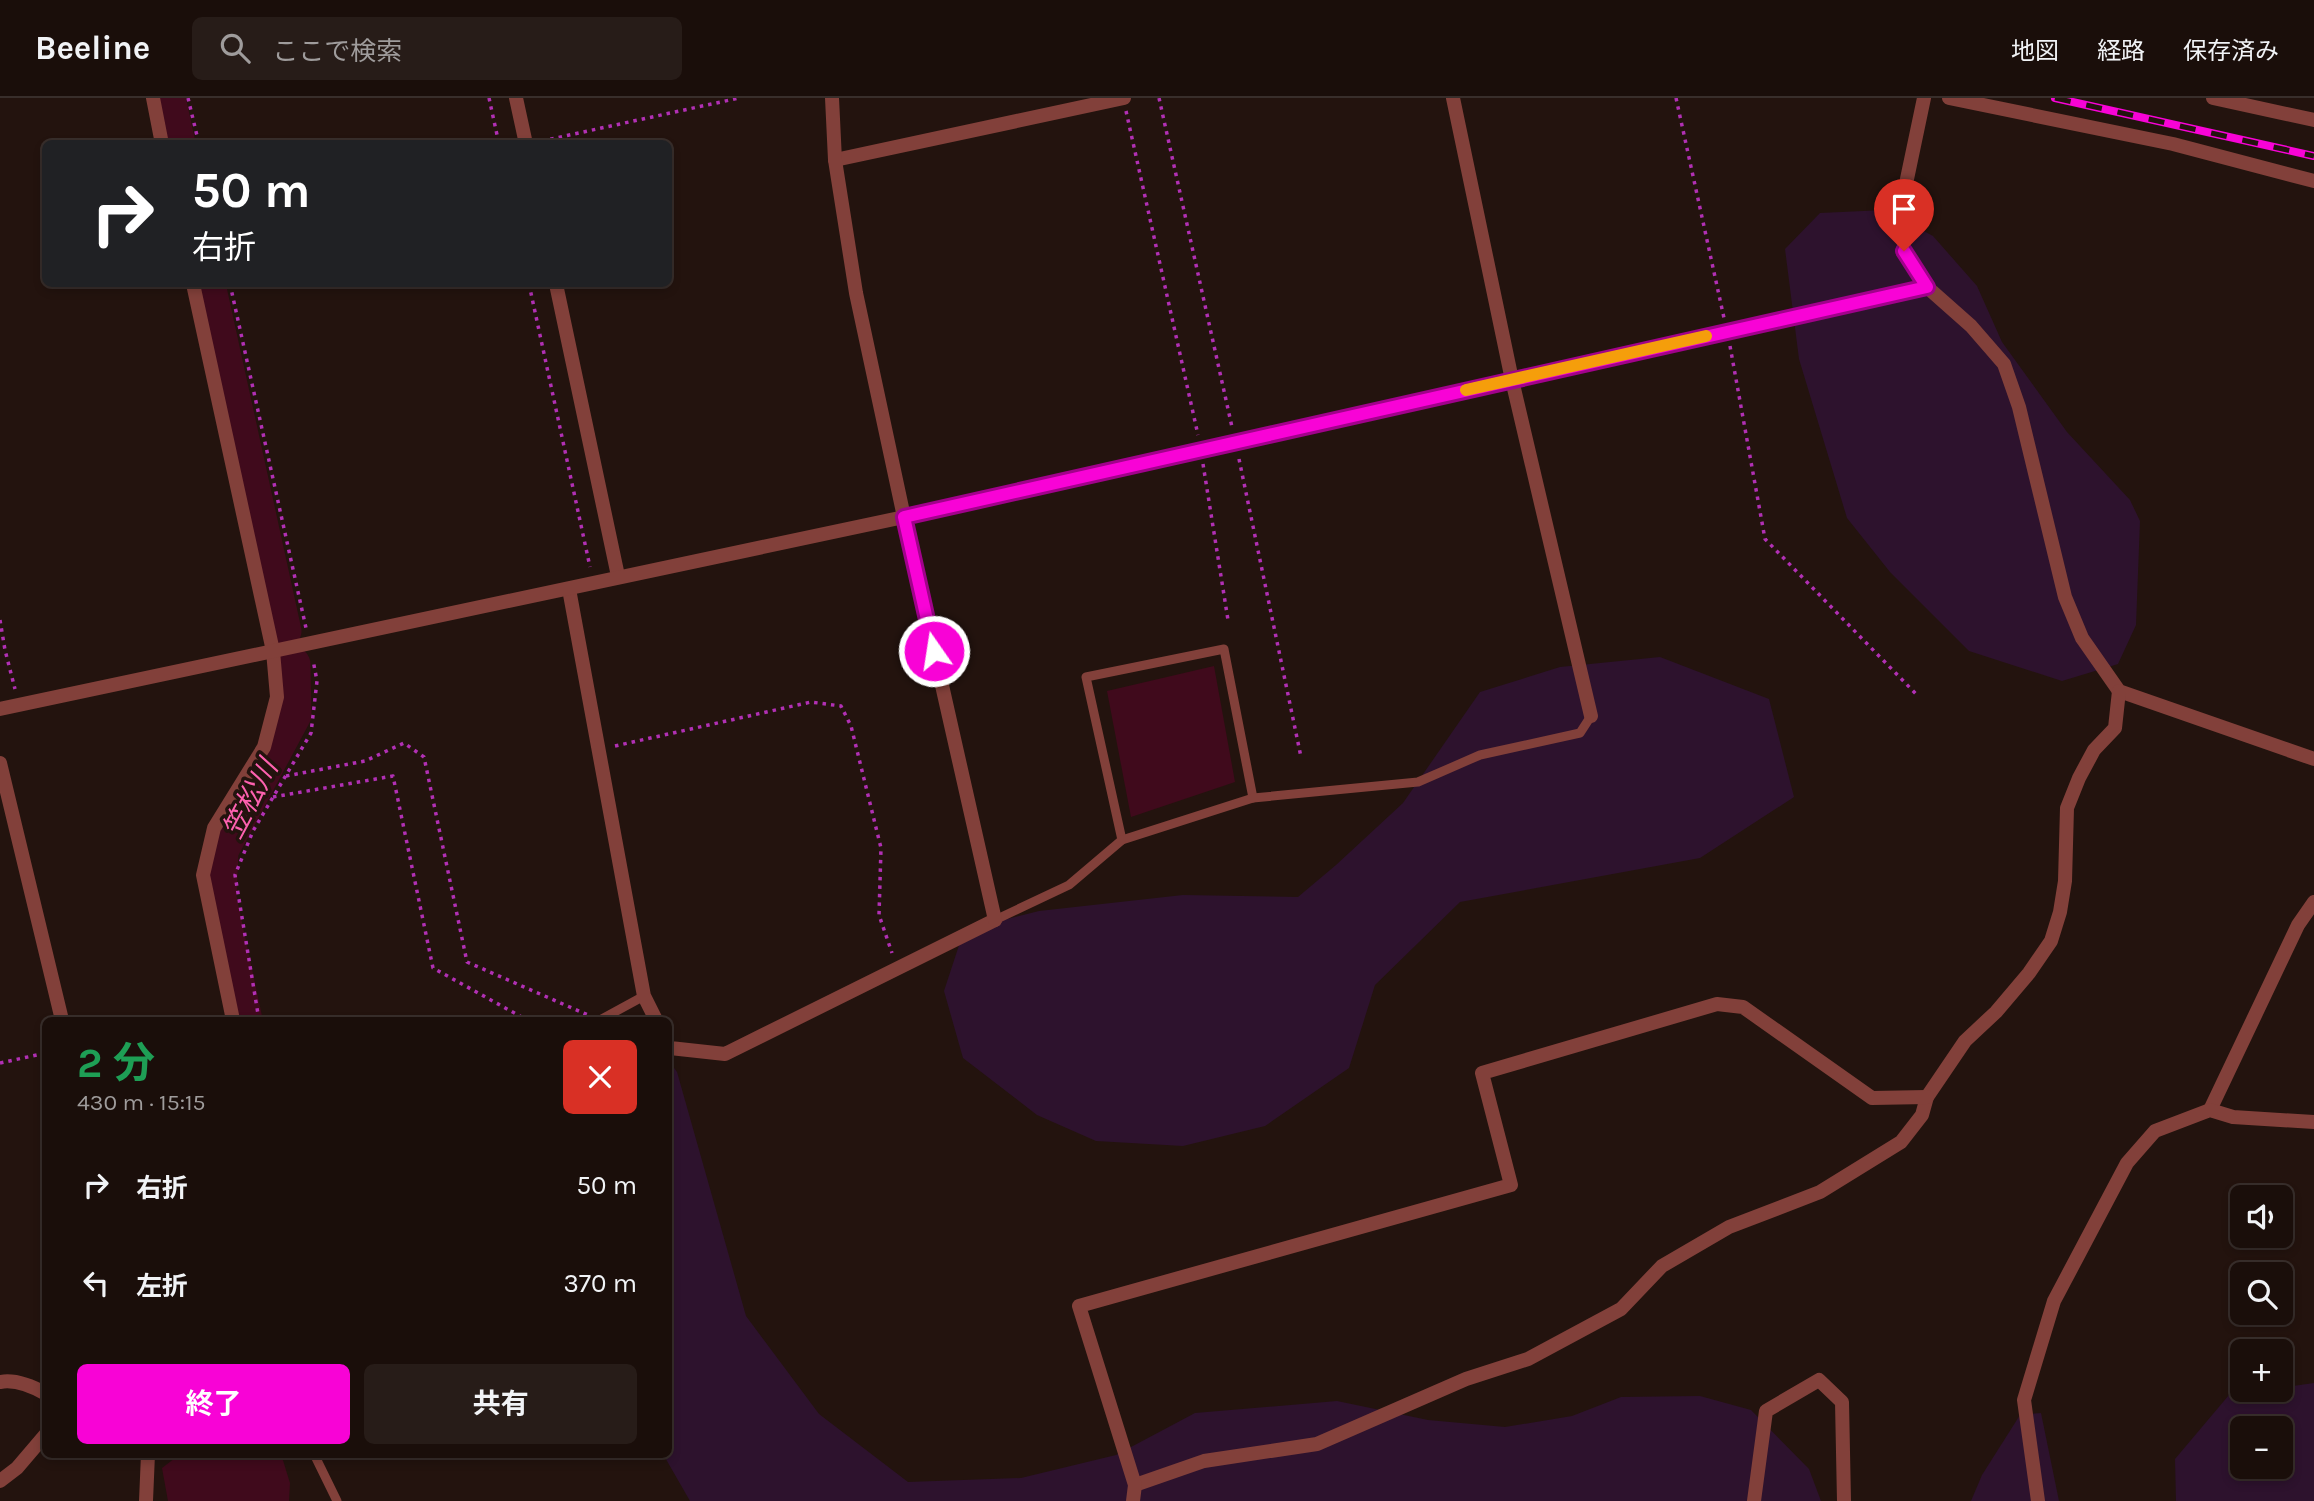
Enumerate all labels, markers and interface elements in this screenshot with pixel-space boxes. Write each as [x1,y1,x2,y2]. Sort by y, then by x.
search box [192,17,682,80]
text: Beeline [35,29,150,67]
icon: search [216,29,254,67]
text: ここで検索 [272,36,402,67]
text: 地図 [2011,37,2059,65]
text: 経路 [2097,37,2145,65]
text: 保存済み [2183,37,2279,65]
text: 50 m [192,162,310,219]
icon: right [77,168,168,259]
pin [1874,179,1934,251]
icon: arrive [1885,190,1923,228]
text: 右折 [192,229,256,266]
position arrow [897,614,971,688]
water label: 笠松川 [216,752,286,844]
text: 2 分 [77,1038,155,1088]
button: close [563,1040,637,1114]
text: 430 m · 15:15 [77,1089,206,1116]
icon: right [77,1166,115,1204]
text: 50 m [576,1170,637,1201]
text: 右折 [136,1173,188,1204]
map controls [2230,1185,2293,1479]
button: sound [2230,1185,2293,1248]
button: search [2230,1262,2293,1325]
icon: left [77,1264,115,1302]
text: 370 m [564,1268,637,1299]
text: 左折 [136,1271,188,1302]
button: + [2230,1339,2293,1402]
button: 終了 [77,1364,350,1444]
button: 共有 [364,1364,637,1444]
button: − [2230,1416,2293,1479]

